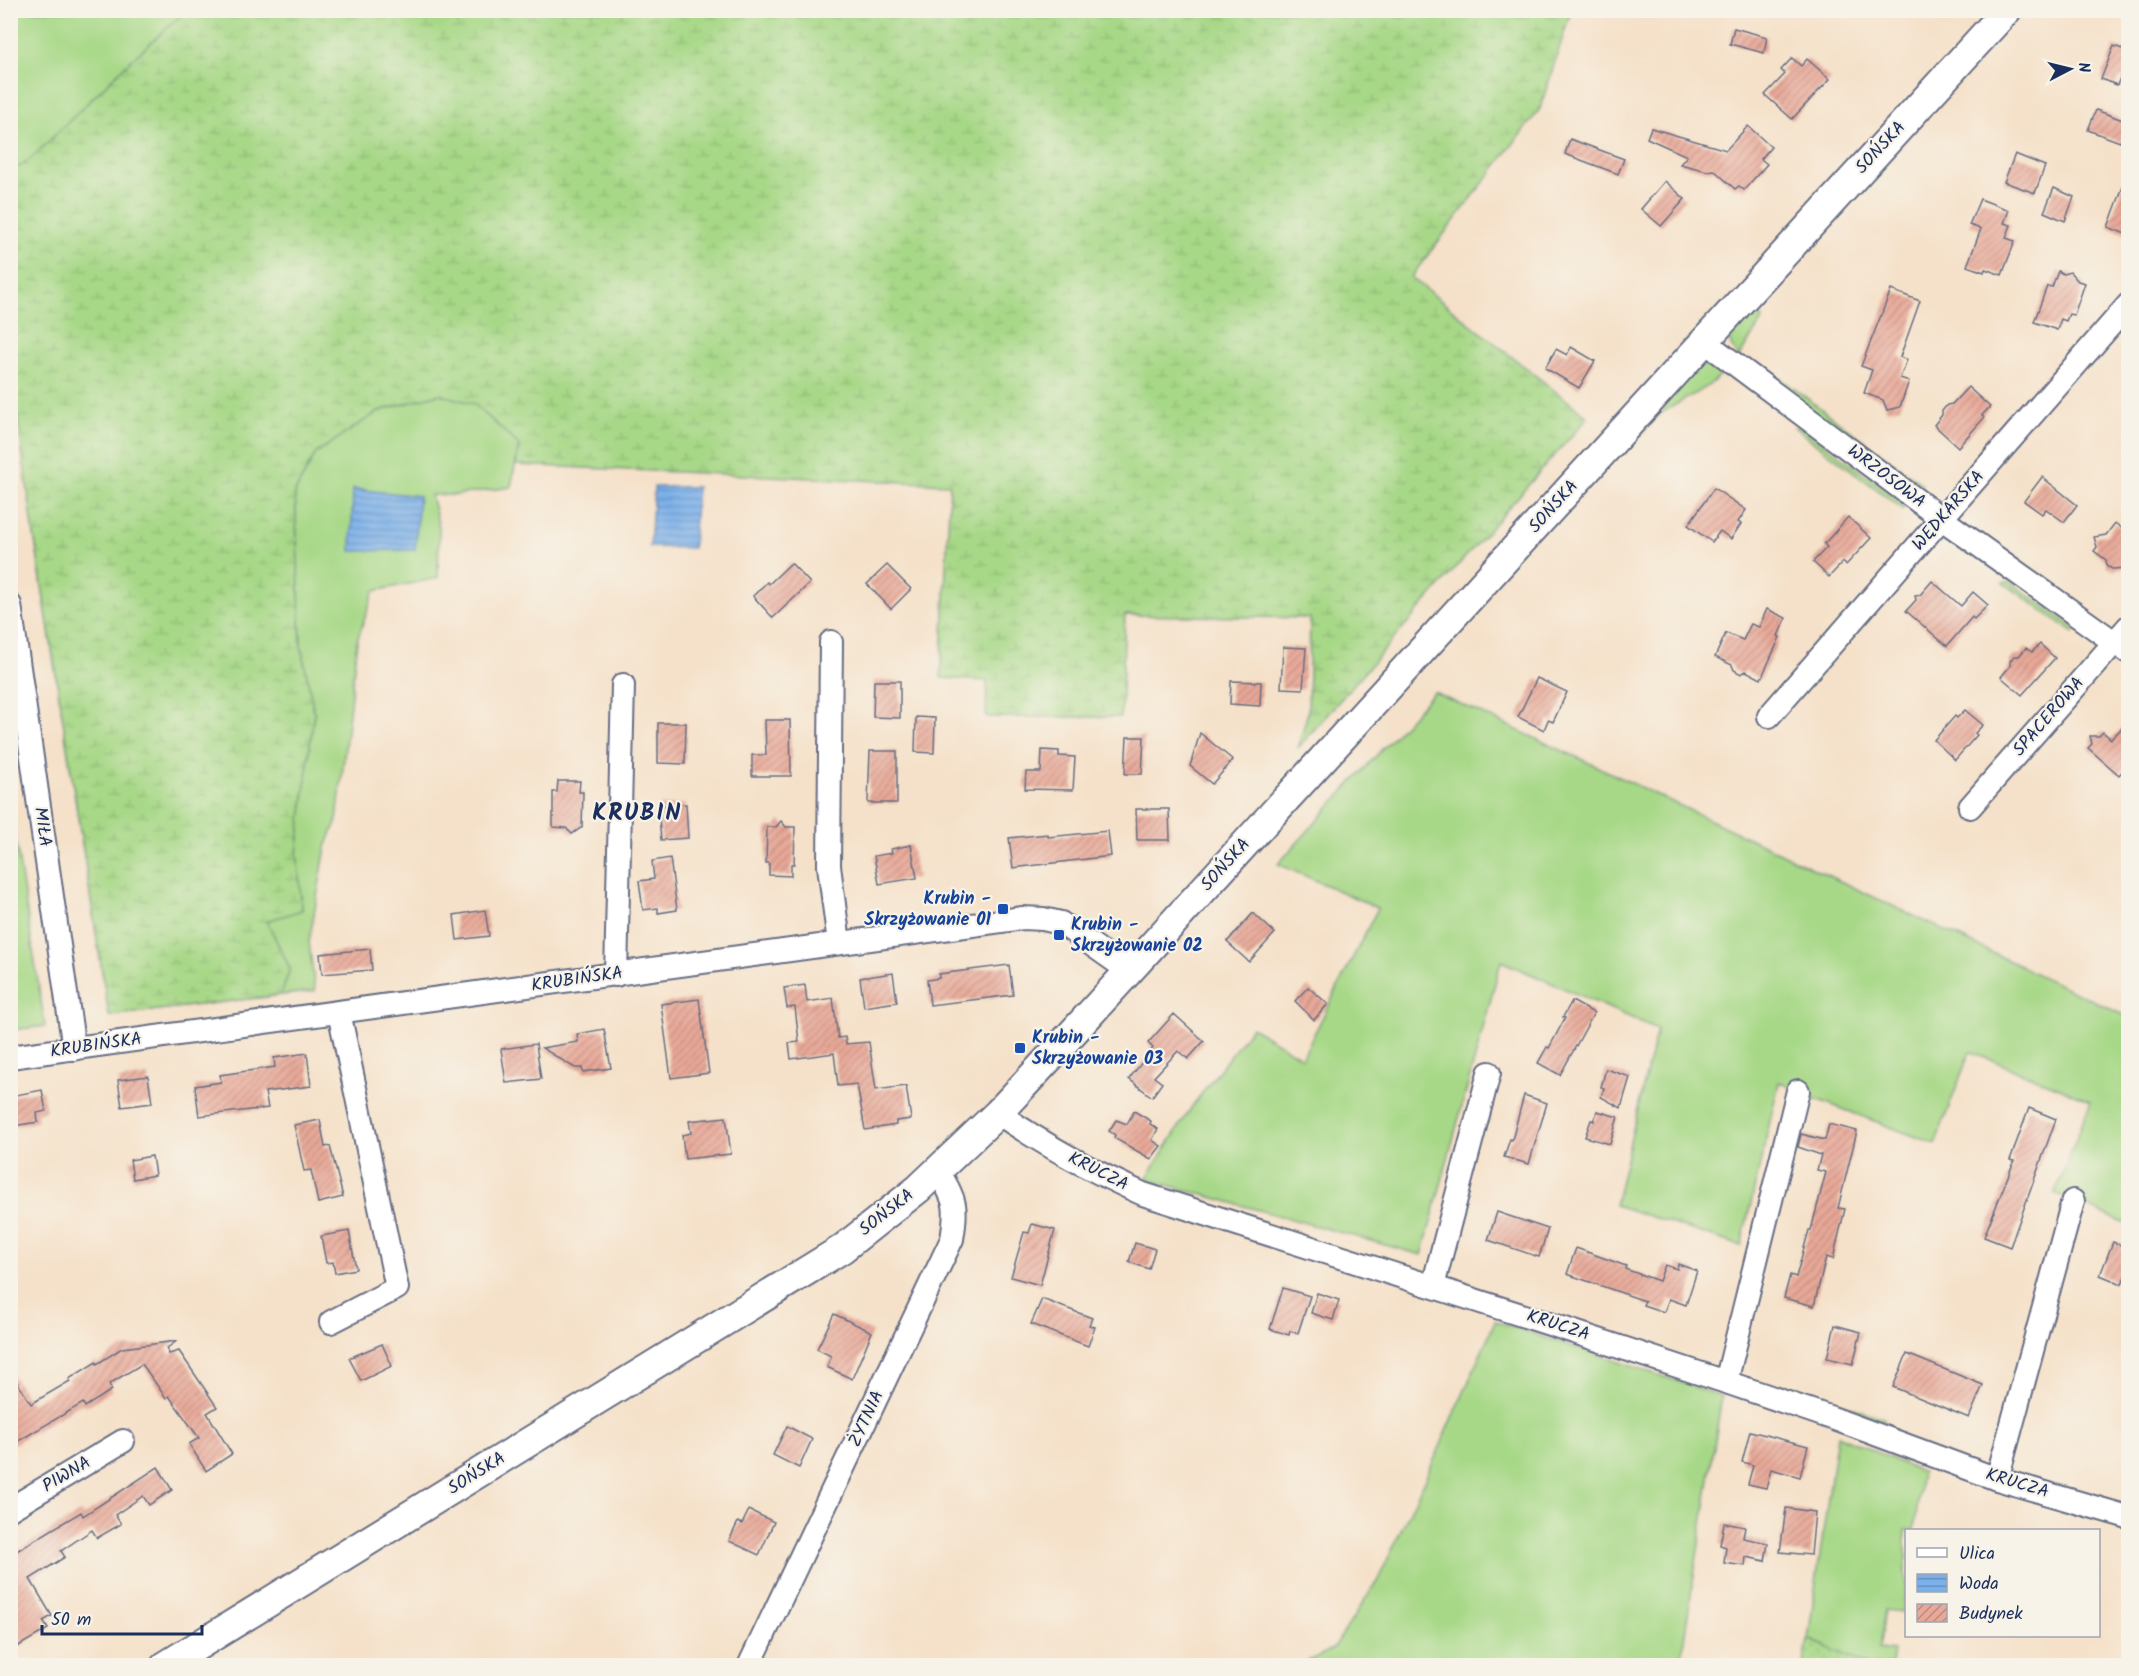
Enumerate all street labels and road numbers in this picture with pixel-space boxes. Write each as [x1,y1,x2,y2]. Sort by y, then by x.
street label: SOŃSKA [1849,115,1913,181]
street label: WRZOSOWA [1840,438,1932,516]
street label: WĘDKARSKA [1905,464,1993,558]
street label: SOŃSKA [1522,474,1586,540]
street label: SPACEROWA [2006,670,2092,764]
street label: MIŁA [25,805,59,849]
street label: SOŃSKA [1194,832,1258,898]
street label: KRUBIŃSKA [529,959,625,1001]
street label: KRUBIŃSKA [48,1025,144,1067]
street label: KRUCZA [1063,1144,1133,1200]
street label: SOŃSKA [853,1182,921,1244]
street label: KRUCZA [1523,1302,1593,1350]
street label: ŻYTNIA [841,1386,893,1452]
street label: SOŃSKA [442,1445,512,1503]
street label: PIWNA [37,1449,97,1501]
street label: KRUCZA [1982,1461,2052,1507]

